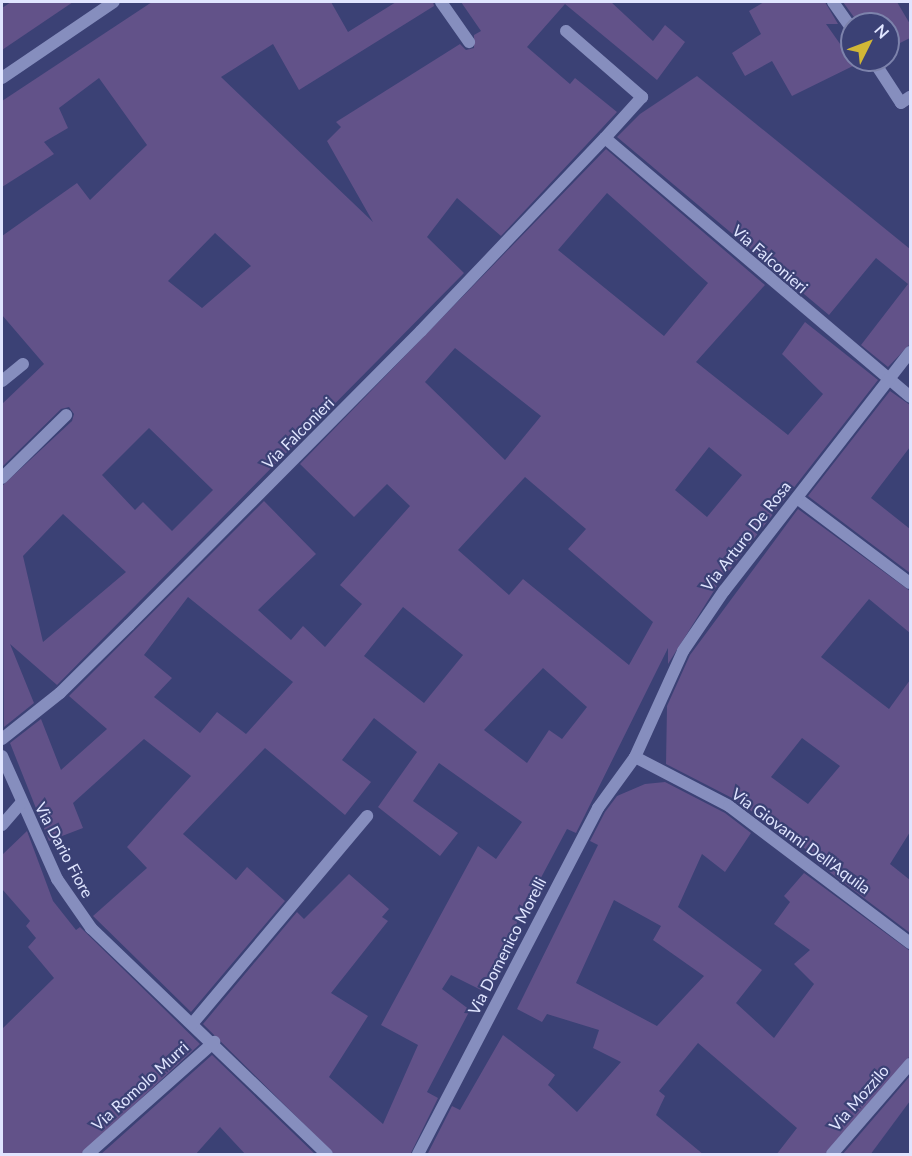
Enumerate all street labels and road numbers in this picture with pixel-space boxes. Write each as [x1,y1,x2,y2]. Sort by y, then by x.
street label: Via Falconieri [728,221,812,297]
street label: Via Falconieri [258,393,338,473]
street label: Via Arturo De Rosa [697,477,795,595]
street label: Via Giovanni Dell'Aquila [728,784,874,898]
street label: Via Dario Fiore [31,799,97,901]
street label: Via Domenico Morelli [464,874,550,1018]
street label: Via Romolo Murri [88,1038,192,1134]
street label: Via Mozzilo [825,1061,893,1135]

